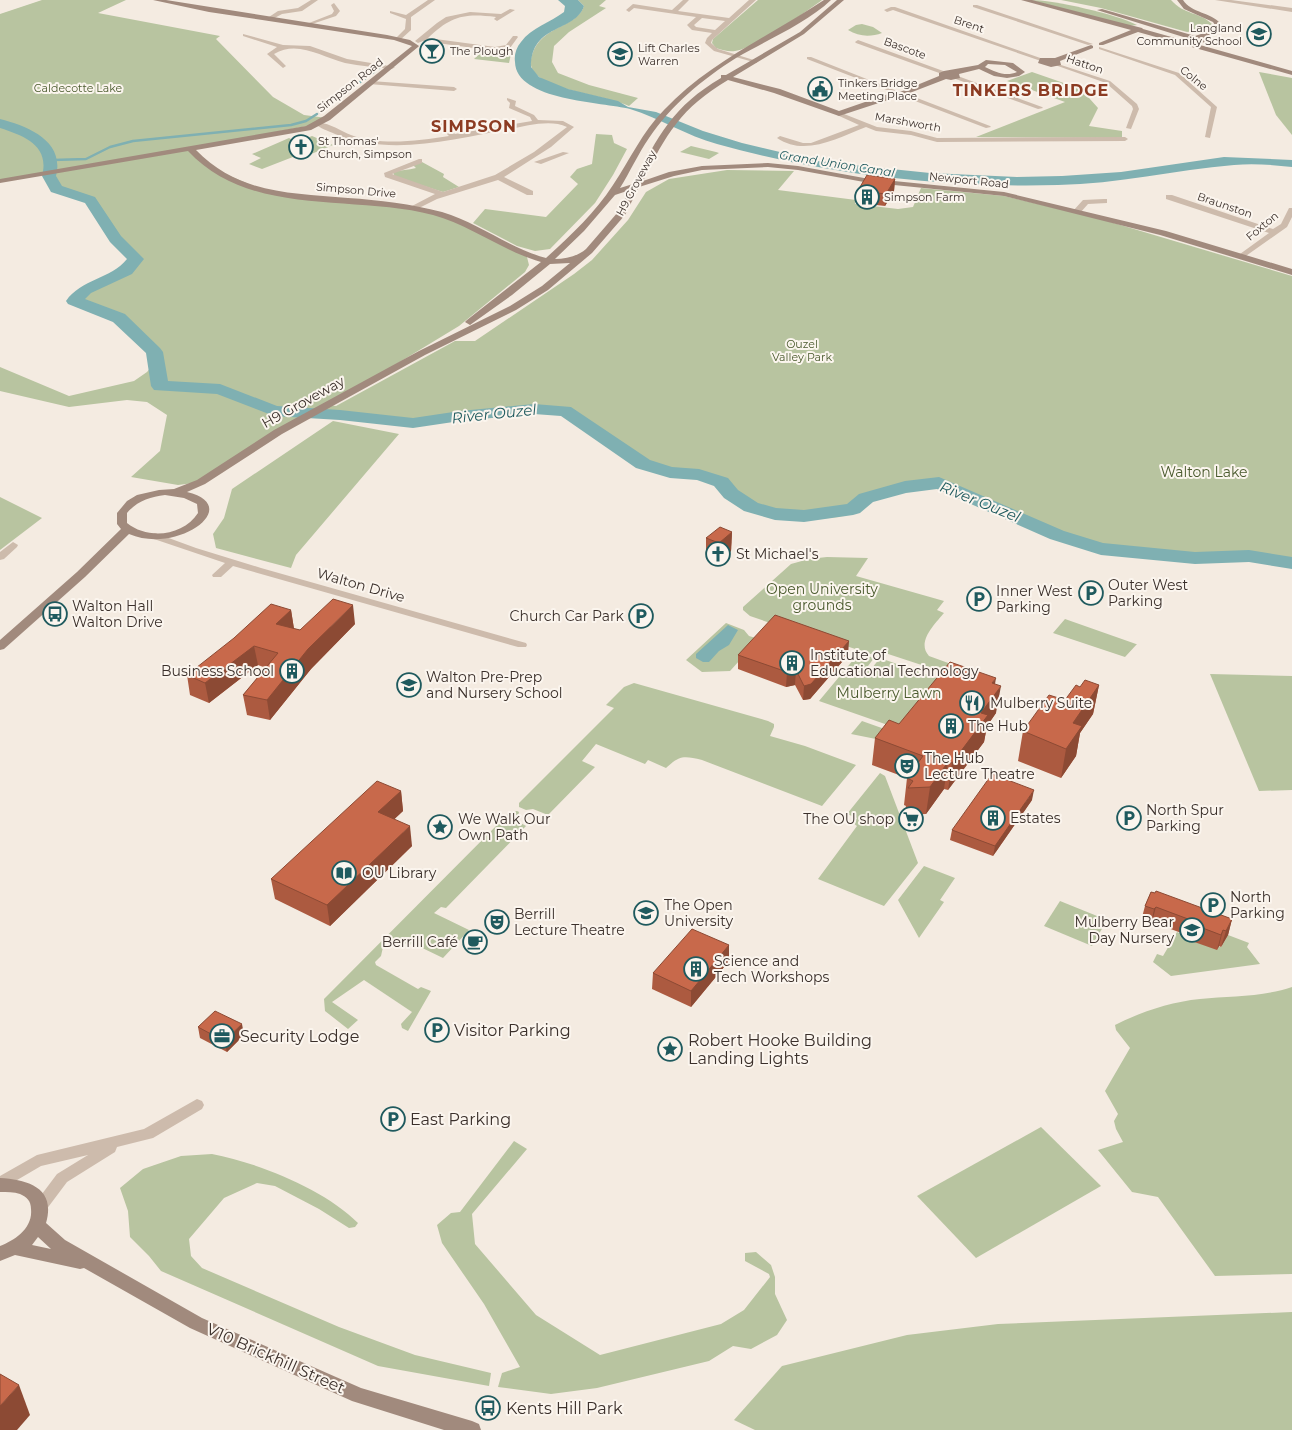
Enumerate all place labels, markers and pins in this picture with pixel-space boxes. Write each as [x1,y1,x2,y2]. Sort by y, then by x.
place label: Langland Community School [1137,21,1242,48]
school or university icon: Langland Community School [1246,21,1272,47]
bar icon: The Plough [419,38,445,64]
school or university icon: Lift Charles Warren [607,41,633,67]
place label: Lift Charles Warren [638,41,700,68]
place label: The Plough [450,44,513,58]
public building icon: Tinkers Bridge Meeting Place [807,76,833,102]
place label: Tinkers Bridge Meeting Place [838,76,918,103]
church icon: St Thomas' Church, Simpson [288,134,314,160]
place label: St Thomas' Church, Simpson [318,134,412,161]
building icon: Simpson Farm [854,184,880,210]
place label: Simpson Farm [884,190,965,204]
church icon: St Michael's [705,541,731,567]
place label: St Michael's [736,545,819,563]
place label: Outer West Parking [1108,576,1188,610]
parking icon: Outer West Parking [1078,580,1104,606]
place label: Inner West Parking [996,582,1073,616]
parking icon: Inner West Parking [966,586,992,612]
place label: Walton Hall Walton Drive [72,597,163,631]
bus stop icon: Walton Hall Walton Drive [42,601,68,627]
parking icon: Church Car Park [628,603,654,629]
place label: Church Car Park [510,607,625,625]
place label: Institute of Educational Technology [810,646,979,680]
building icon: Institute of Educational Technology [779,650,805,676]
building icon: Business School [279,658,305,684]
place label: Business School [161,662,274,680]
place label: Walton Pre-Prep and Nursery School [426,668,563,702]
school or university icon: Walton Pre-Prep and Nursery School [396,672,422,698]
restaurant icon: Mulberry Suite [959,690,985,716]
place label: Mulberry Suite [990,694,1092,712]
building icon: The Hub [938,713,964,739]
place label: The Hub [968,717,1028,735]
place label: The Hub Lecture Theatre [924,749,1035,783]
theatre icon: The Hub Lecture Theatre [894,753,920,779]
place label: North Spur Parking [1146,801,1224,835]
building icon: Estates [980,805,1006,831]
parking icon: North Spur Parking [1116,805,1142,831]
supermarket icon: The OU shop [898,806,924,832]
place label: Estates [1010,809,1061,827]
place label: We Walk Our Own Path [458,810,551,844]
place label: The OU shop [803,810,894,828]
place icon: We Walk Our Own Path [427,814,453,840]
library icon: OU Library [331,860,357,886]
place label: OU Library [362,864,437,882]
place label: North Parking [1230,888,1285,922]
parking icon: North Parking [1200,892,1226,918]
place label: The Open University [664,896,733,930]
school or university icon: The Open University [633,900,659,926]
place label: Berrill Lecture Theatre [514,905,625,939]
theatre icon: Berrill Lecture Theatre [484,909,510,935]
place label: Mulberry Bear Day Nursery [1075,913,1174,947]
school or university icon: Mulberry Bear Day Nursery [1179,917,1205,943]
cafe icon: Berrill Café [462,929,488,955]
place label: Berrill Café [382,933,458,951]
place label: Science and Tech Workshops [714,952,829,986]
building icon: Science and Tech Workshops [683,956,709,982]
parking icon: Visitor Parking [424,1017,450,1043]
place label: Visitor Parking [454,1021,571,1040]
office icon: Security Lodge [209,1023,235,1049]
place label: Security Lodge [240,1027,359,1046]
place label: Robert Hooke Building Landing Lights [688,1031,872,1068]
place icon: Robert Hooke Building Landing Lights [657,1036,683,1062]
parking icon: East Parking [380,1106,406,1132]
place label: East Parking [410,1110,511,1129]
bus stop icon: Kents Hill Park [475,1395,501,1421]
place label: Kents Hill Park [506,1399,623,1418]

